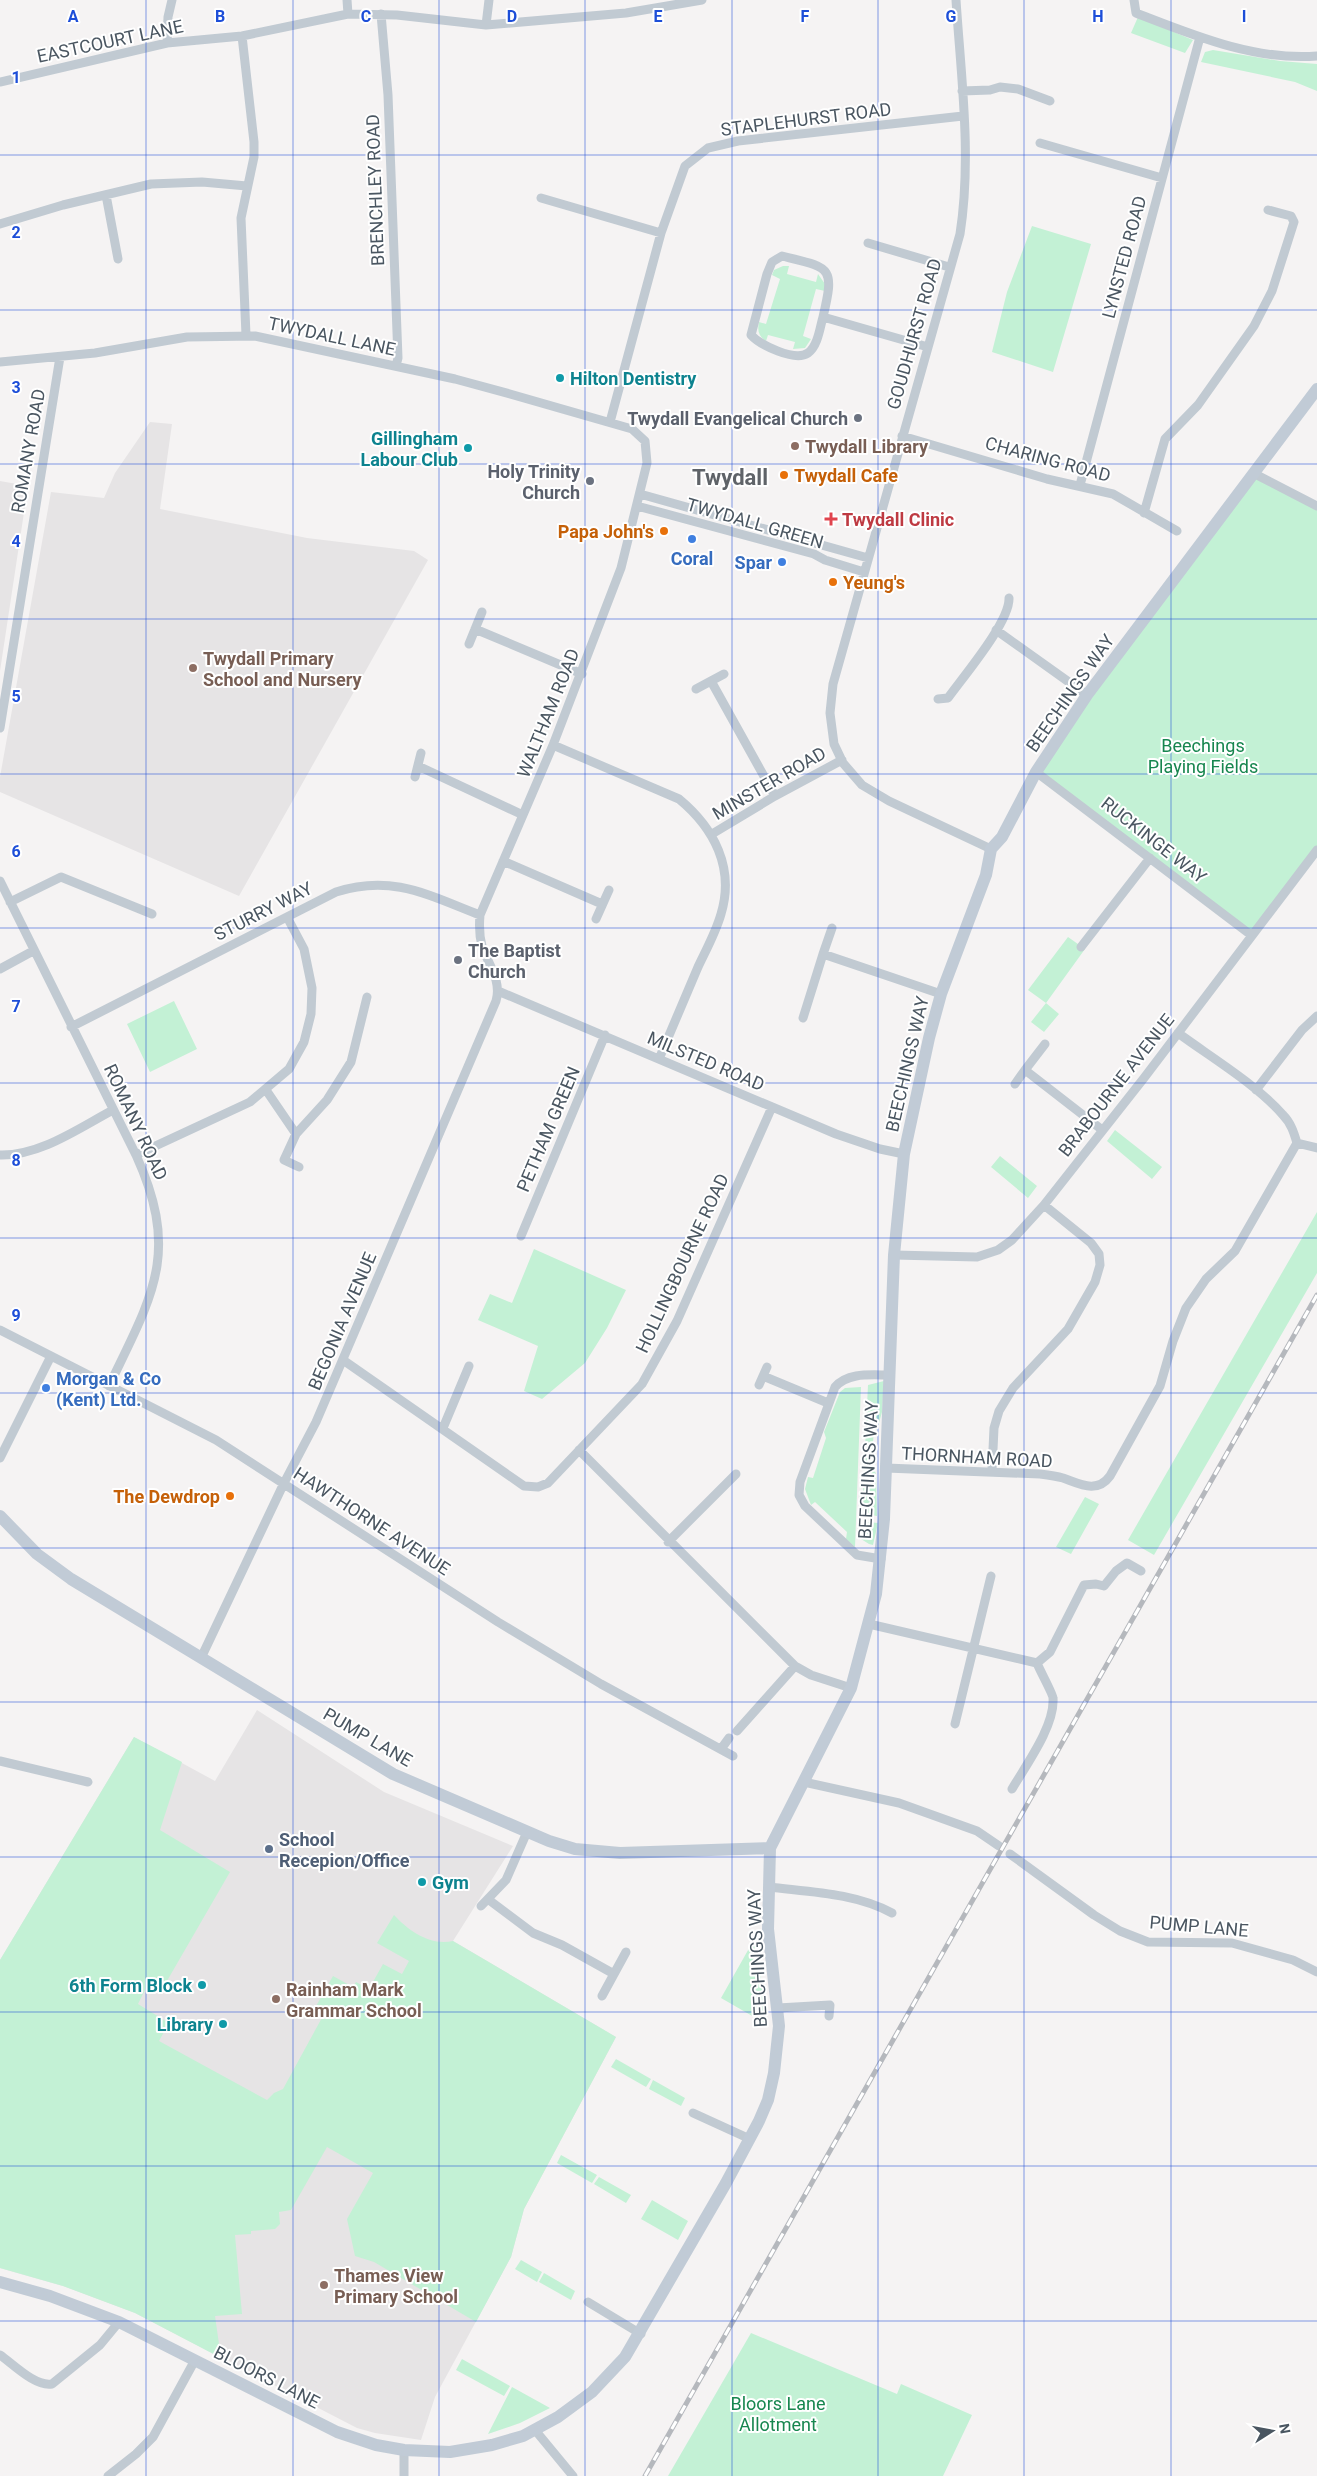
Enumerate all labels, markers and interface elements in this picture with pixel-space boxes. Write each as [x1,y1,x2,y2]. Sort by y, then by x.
text: B [215,7,225,26]
text: C [361,7,371,26]
text: D [507,7,517,26]
text: E [654,7,663,26]
text: F [801,7,810,26]
text: G [946,7,957,26]
text: H [1092,7,1104,26]
text: I [1242,7,1246,26]
street label: EASTCOURT LANE [35,15,185,67]
text: 1 [11,68,21,87]
street label: STAPLEHURST ROAD [719,98,893,140]
street label: BRENCHLEY ROAD [362,114,388,266]
street label: LYNSTED ROAD [1098,193,1150,321]
text: 2 [11,223,21,242]
street label: GOUDHURST ROAD [882,256,946,412]
street label: TWYDALL LANE [266,312,398,360]
place label: Hilton Dentistry [570,368,697,389]
marker: Hilton Dentistry [554,372,566,384]
text: 3 [11,378,21,397]
street label: ROMANY ROAD [7,387,49,515]
place label: Twydall Evangelical Church [627,408,848,429]
marker: Twydall Evangelical Church [852,412,864,424]
place label: Gillingham Labour Club [360,428,458,470]
street label: CHARING ROAD [983,432,1113,486]
place label: Twydall Library [805,436,929,457]
marker: Twydall Library [789,440,801,452]
marker: Gillingham Labour Club [462,442,474,454]
place label: Holy Trinity Church [487,461,581,503]
district label: Twydall [692,465,768,490]
place label: Twydall Cafe [794,465,898,486]
marker: Twydall Cafe [778,469,790,481]
marker: Holy Trinity Church [584,475,596,487]
street label: TWYDALL GREEN [684,493,826,553]
place label: Twydall Clinic [842,509,954,530]
marker: Twydall Clinic [824,512,838,526]
place label: Papa John's [558,521,654,542]
marker: Papa John's [658,525,670,537]
text: 4 [11,532,21,551]
marker: Coral [686,533,698,545]
place label: Coral [671,548,713,569]
place label: Spar [735,552,772,573]
marker: Spar [776,556,788,568]
place label: Yeung's [843,572,905,593]
marker: Yeung's [827,576,839,588]
street label: BEECHINGS WAY [1022,630,1118,756]
street label: WALTHAM ROAD [513,645,583,781]
place label: Twydall Primary School and Nursery [203,648,363,690]
marker: Twydall Primary School and Nursery [187,662,199,674]
text: 5 [11,687,21,706]
park label: Beechings Playing Fields [1148,735,1258,777]
street label: MINSTER ROAD [709,742,829,824]
street label: RUCKINGE WAY [1097,792,1211,888]
text: 6 [11,842,21,861]
street label: STURRY WAY [210,877,316,945]
place label: The Baptist Church [468,940,561,982]
marker: The Baptist Church [452,954,464,966]
street label: BEECHINGS WAY [881,994,933,1134]
text: 7 [11,997,21,1016]
street label: BRABOURNE AVENUE [1054,1009,1178,1161]
street label: MILSTED ROAD [644,1027,768,1095]
street label: ROMANY ROAD [100,1061,172,1183]
street label: PETHAM GREEN [512,1063,584,1195]
text: 8 [11,1151,21,1170]
street label: HOLLINGBOURNE ROAD [631,1170,733,1356]
street label: BEGONIA AVENUE [303,1249,381,1393]
text: 9 [11,1306,21,1325]
place label: Morgan & Co (Kent) Ltd. [56,1368,161,1411]
marker: Morgan & Co (Kent) Ltd. [40,1382,52,1394]
street label: BEECHINGS WAY [854,1400,882,1540]
street label: THORNHAM ROAD [901,1443,1053,1471]
street label: HAWTHORNE AVENUE [290,1463,454,1579]
place label: The Dewdrop [113,1486,220,1507]
marker: The Dewdrop [224,1490,236,1502]
street label: PUMP LANE [320,1703,416,1771]
place label: School Recepion/Office [279,1829,410,1871]
marker: School Recepion/Office [263,1843,275,1855]
place label: Gym [432,1872,469,1893]
marker: Gym [416,1876,428,1888]
street label: BEECHINGS WAY [743,1888,771,2028]
street label: PUMP LANE [1149,1911,1249,1941]
place label: 6th Form Block [69,1975,192,1996]
marker: 6th Form Block [196,1979,208,1991]
place label: Rainham Mark Grammar School [286,1979,422,2021]
marker: Rainham Mark Grammar School [270,1993,282,2005]
place label: Library [157,2014,214,2035]
marker: Library [217,2018,229,2030]
place label: Thames View Primary School [334,2265,458,2307]
marker: Thames View Primary School [318,2279,330,2291]
street label: BLOORS LANE [211,2341,323,2413]
park label: Bloors Lane Allotment [731,2393,825,2435]
north arrow [1247,2406,1297,2456]
text: N [1276,2422,1294,2435]

